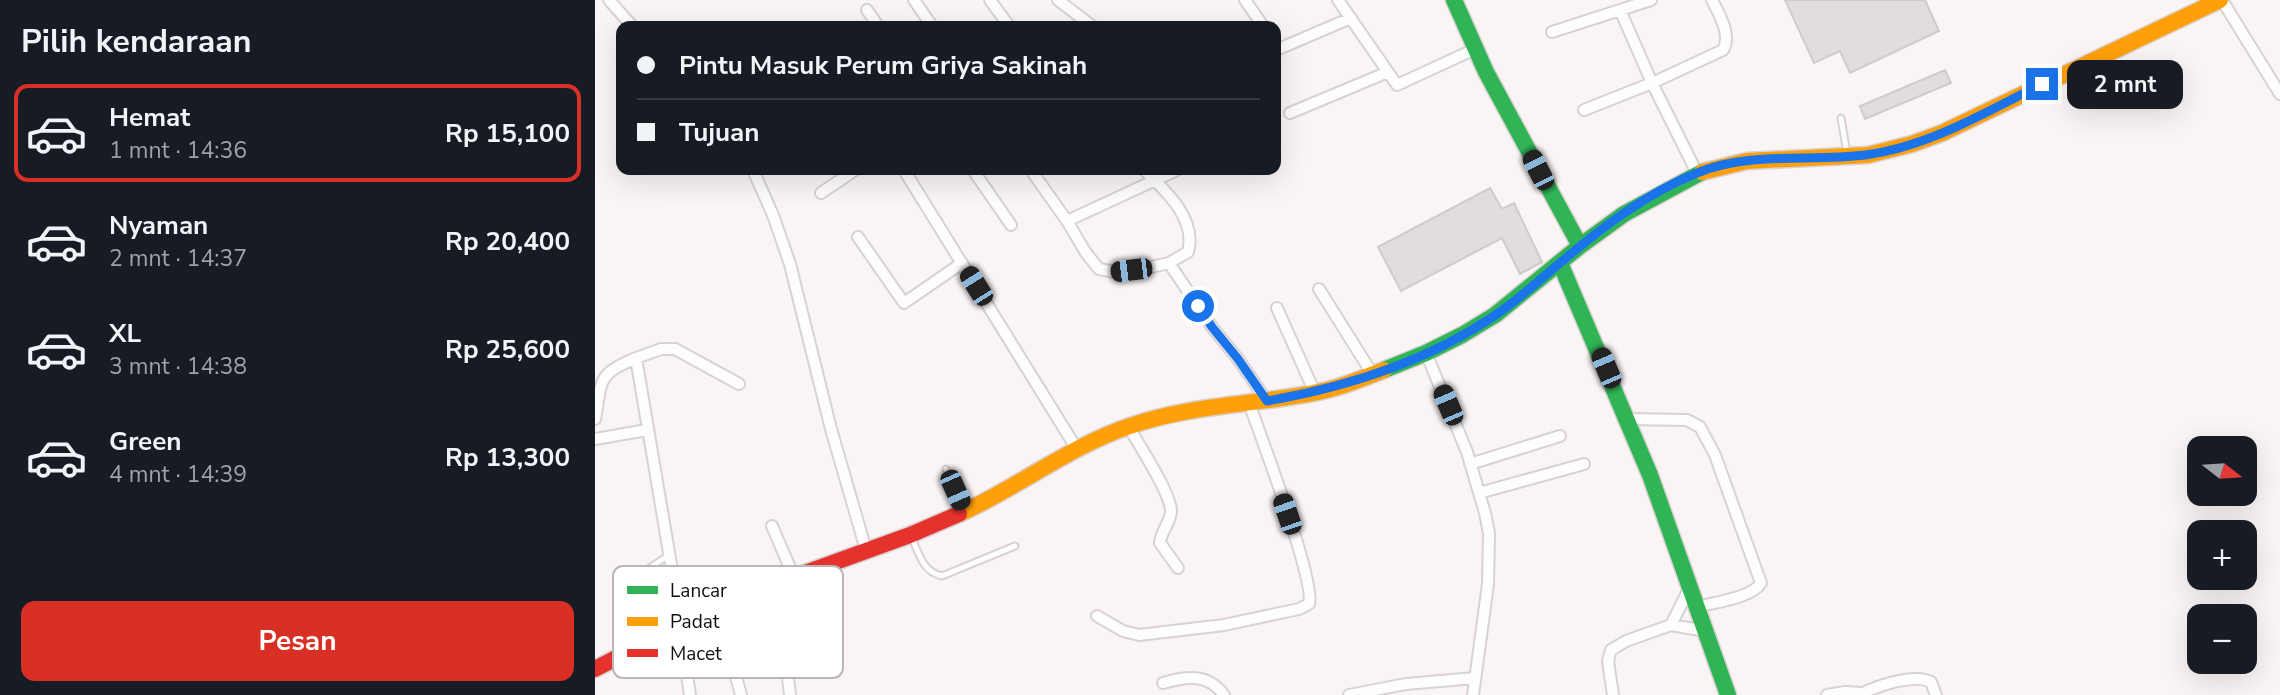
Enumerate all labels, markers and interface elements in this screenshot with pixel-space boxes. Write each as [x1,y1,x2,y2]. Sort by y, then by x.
text: Pilih kendaraan [21,20,251,63]
text: Pintu Masuk Perum Griya Sakinah [679,48,1087,83]
callout: 2 mnt [2067,60,2182,108]
route end [2026,68,2058,100]
text: 2 mnt [2094,69,2156,100]
text: Hemat [109,100,190,135]
icon: car [25,102,88,165]
text: Tujuan [679,115,759,150]
text: Rp 15,100 [445,116,570,151]
text: 1 mnt · 14:36 [109,135,247,166]
car [1520,147,1557,193]
text: Nyaman [109,208,208,243]
icon: car [25,210,88,273]
text: Rp 20,400 [445,224,570,259]
text: 2 mnt · 14:37 [109,243,247,274]
car [1109,257,1154,283]
car [956,263,997,309]
route start [1182,290,1214,322]
text: XL [109,316,141,351]
icon: car [25,318,88,381]
text: Rp 25,600 [445,332,570,367]
car [1589,345,1624,391]
text: 3 mnt · 14:38 [109,351,247,382]
car [1431,382,1466,428]
text: Green [109,424,182,459]
icon: car [25,426,88,489]
north arrow [2187,436,2257,506]
map controls [2187,436,2257,674]
text: Rp 13,300 [445,440,570,475]
text: 4 mnt · 14:39 [109,459,247,490]
car [937,467,974,513]
car [1271,491,1304,537]
button: + [2187,520,2257,590]
legend [613,566,843,678]
text: Lancar [670,578,727,604]
button: Pesan [21,601,574,681]
button: − [2187,604,2257,674]
text: Padat [670,609,720,635]
text: Macet [670,641,722,667]

